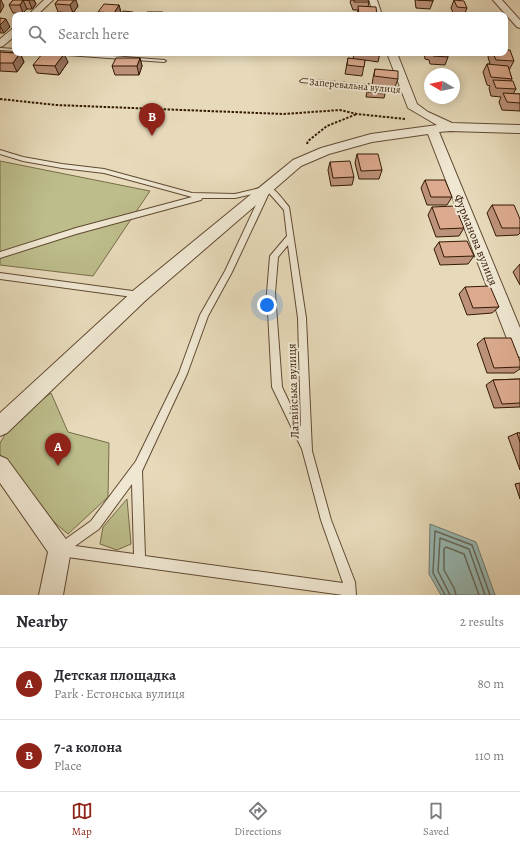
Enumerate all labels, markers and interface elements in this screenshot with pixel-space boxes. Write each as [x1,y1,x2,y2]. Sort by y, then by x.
search box [12,12,508,56]
icon: search [26,23,48,45]
text: Search here [58,24,129,44]
north arrow [424,68,460,104]
street label: Заперевальна вулиця [309,75,401,97]
pin: B [139,103,165,136]
street label: Фурманова вулиця [450,192,502,288]
your location [257,295,277,315]
street label: Латвiйська вулиця [283,343,303,439]
pin: A [45,433,71,466]
text: Nearby [16,610,67,633]
text: 2 results [460,613,504,630]
text: Детская площадка [54,665,176,685]
text: A [25,675,33,692]
text: 80 m [477,675,504,692]
text: Park · Естонська вулиця [54,685,185,702]
text: 7-а колона [54,737,122,757]
text: B [25,747,33,764]
text: 110 m [475,747,504,764]
text: Place [54,757,82,774]
tab: Map [71,800,93,839]
tab: Directions [234,800,282,839]
tab: Saved [423,800,449,839]

